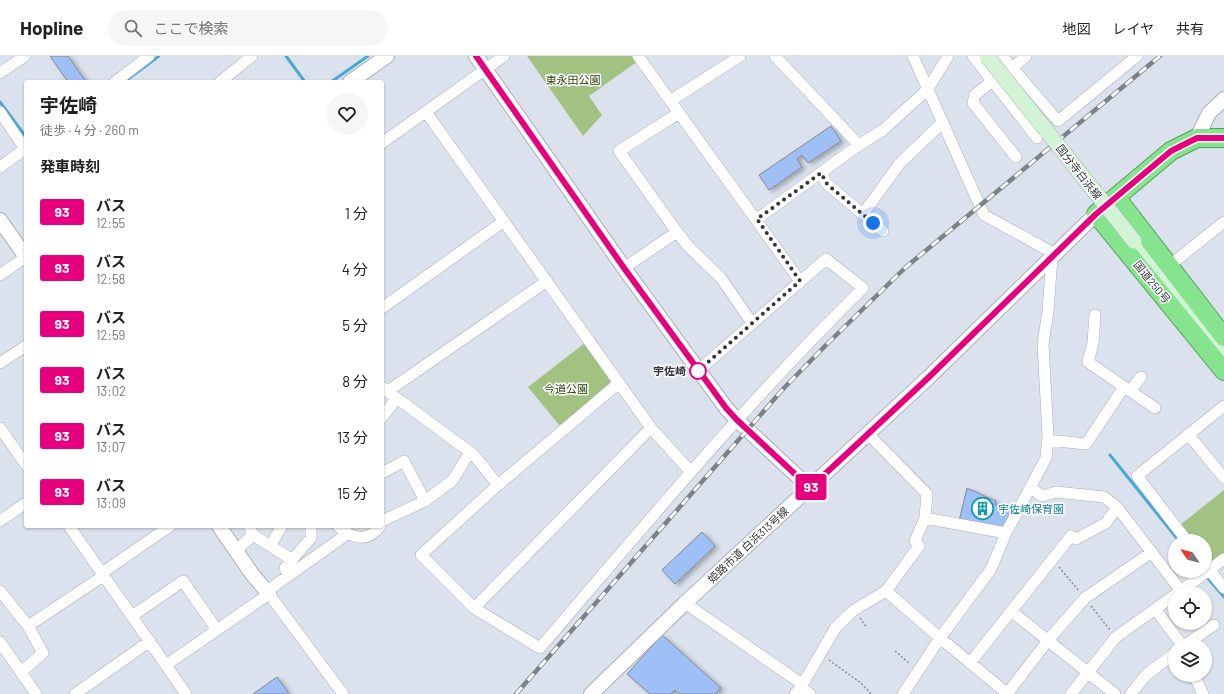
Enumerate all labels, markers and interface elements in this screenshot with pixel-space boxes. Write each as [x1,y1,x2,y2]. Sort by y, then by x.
search box [108,10,388,46]
text: Hopline [20,16,84,39]
icon: search [122,17,144,39]
text: ここで検索 [154,19,229,37]
text: 地図 [1062,20,1090,37]
text: レイヤ [1112,20,1154,37]
text: 共有 [1176,20,1204,37]
park label: 東永田公園 [546,73,601,86]
text: 宇佐崎 [40,93,97,116]
button: heart [326,93,368,135]
text: 徒歩 · 4 分 · 260 m [40,122,139,138]
street label: 国分寺白浜線 [1054,142,1105,202]
text: 発車時刻 [40,157,100,175]
text: バス [96,196,126,214]
text: 93 [55,203,70,220]
text: 1 分 [345,204,368,222]
your location [863,213,883,233]
text: 12:55 [96,215,125,231]
text: バス [96,252,126,270]
street label: 国道250号 [1131,258,1173,306]
text: 93 [55,259,70,276]
text: 4 分 [342,260,368,278]
text: 12:58 [96,271,125,287]
text: バス [96,308,126,326]
text: 93 [55,315,70,332]
text: 5 分 [342,316,368,334]
text: 12:59 [96,327,125,343]
marker: 宇佐崎 [689,362,707,380]
text: バス [96,364,126,382]
place label: 宇佐崎 [653,364,686,377]
text: 93 [55,371,70,388]
text: 8 分 [342,372,368,390]
park label: 今道公園 [544,382,588,395]
text: 13:02 [96,383,126,399]
text: バス [96,420,126,438]
text: 93 [55,427,70,444]
text: 13 分 [337,428,368,446]
text: 13:07 [96,439,125,455]
line badge: 93 [793,474,829,500]
text: バス [96,476,126,494]
text: 93 [804,478,819,495]
text: 93 [55,483,70,500]
text: 15 分 [337,484,368,502]
text: 13:09 [96,495,126,511]
building icon: 宇佐崎保育園 [970,496,996,522]
place label: 宇佐崎保育園 [998,502,1064,515]
street label: 姫路市道 白浜313号線 [705,504,791,585]
north arrow [1168,534,1212,578]
map controls [1168,534,1212,682]
button: locate [1168,586,1212,630]
button: layers [1168,638,1212,682]

